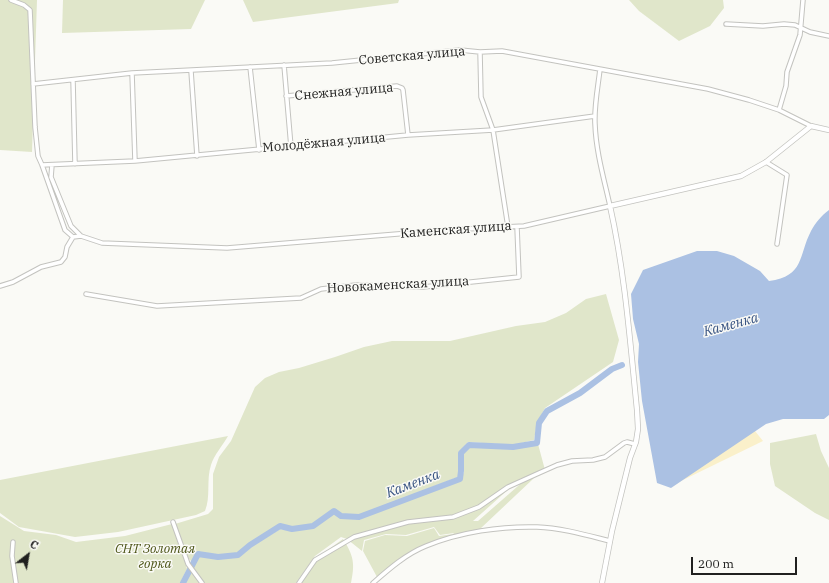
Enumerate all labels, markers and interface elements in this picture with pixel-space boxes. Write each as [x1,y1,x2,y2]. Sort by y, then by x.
street label: Советская улица [358,44,466,68]
street label: Снежная улица [294,80,394,104]
street label: Молодёжная улица [262,130,386,156]
street label: Каменская улица [400,218,512,242]
street label: Новокаменская улица [326,273,470,297]
water label: Каменка [702,310,760,340]
water label: Каменка [384,466,442,502]
north arrow [8,535,48,575]
text: С [27,537,41,553]
park label: СНТ Золотая горка [115,541,195,572]
scale bar [693,549,799,575]
text: 200 m [698,556,734,571]

